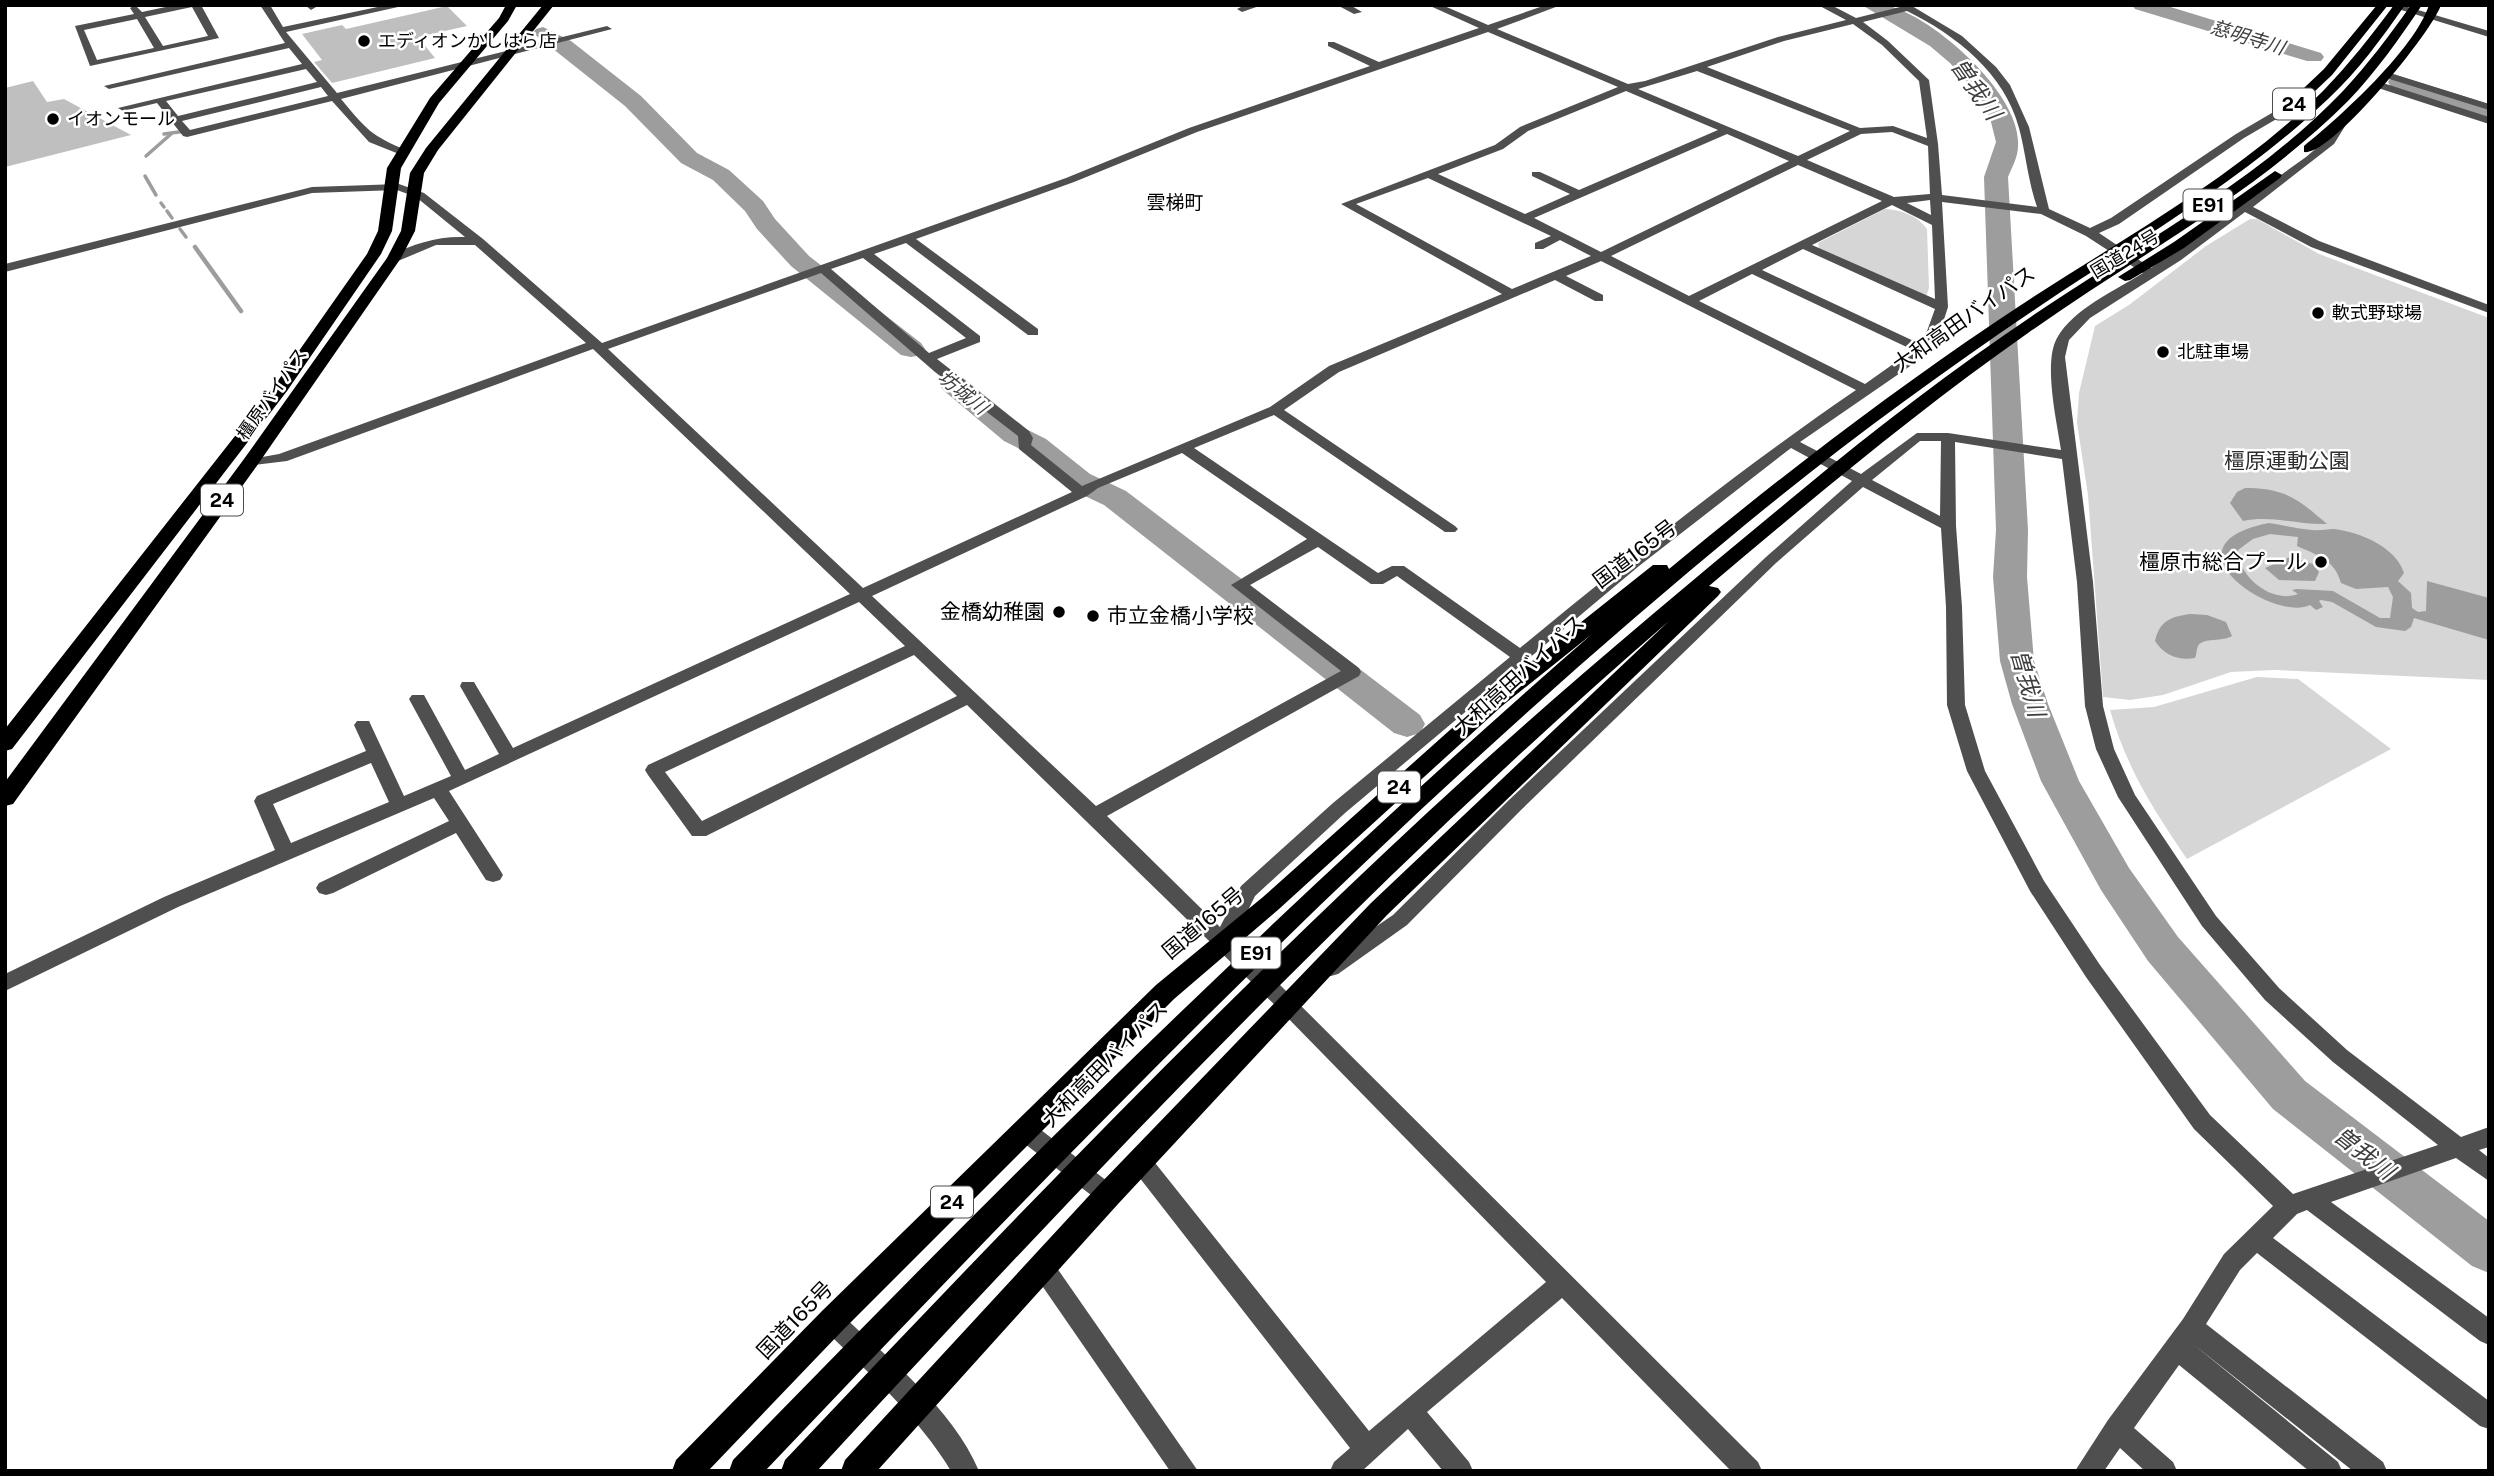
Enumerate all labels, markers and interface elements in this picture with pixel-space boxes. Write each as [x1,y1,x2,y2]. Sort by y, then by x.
water label: 慈明寺川 [2208,15,2289,59]
place label: エディオンかしはら店 [378,30,557,51]
marker: エディオンかしはら店 [356,33,372,49]
water label: 曽我川 [1946,53,2009,127]
road number: 24 [2273,88,2315,120]
place label: イオンモール [67,108,175,129]
marker: イオンモール [45,111,61,127]
road number: E91 [2184,190,2232,220]
district label: 雲梯町 [1146,191,1204,213]
street label: 国道24号 [2087,225,2163,282]
street label: 大和高田バイパス [1888,260,2040,377]
place label: 軟式野球場 [2332,302,2422,323]
marker: 軟式野球場 [2310,305,2326,321]
place label: 北駐車場 [2177,341,2249,362]
street label: 橿原バイパス [232,344,311,444]
marker: 北駐車場 [2155,344,2171,360]
water label: 坊城川 [934,366,994,420]
park label: 橿原運動公園 [2224,448,2350,473]
road number: 24 [201,485,243,516]
street label: 国道165号 [1588,514,1681,593]
place label: 橿原市総合プール [2139,549,2307,574]
marker: 橿原市総合プール [2313,554,2329,570]
place label: 金橋幼稚園 [940,599,1045,624]
place label: 市立金橋小学校 [1107,603,1254,628]
marker: 金橋幼稚園 [1051,604,1067,620]
marker: 市立金橋小学校 [1085,608,1101,624]
street label: 大和高田バイパス [1448,609,1589,740]
water label: 曽我川 [2006,646,2052,723]
road number: 24 [1378,772,1420,802]
street label: 国道165号 [1157,882,1248,964]
road number: E91 [1232,937,1280,968]
street label: 大和高田バイパス [1037,996,1173,1132]
water label: 曽我川 [2329,1121,2402,1186]
road number: 24 [931,1186,973,1218]
street label: 国道165号 [752,1276,838,1364]

